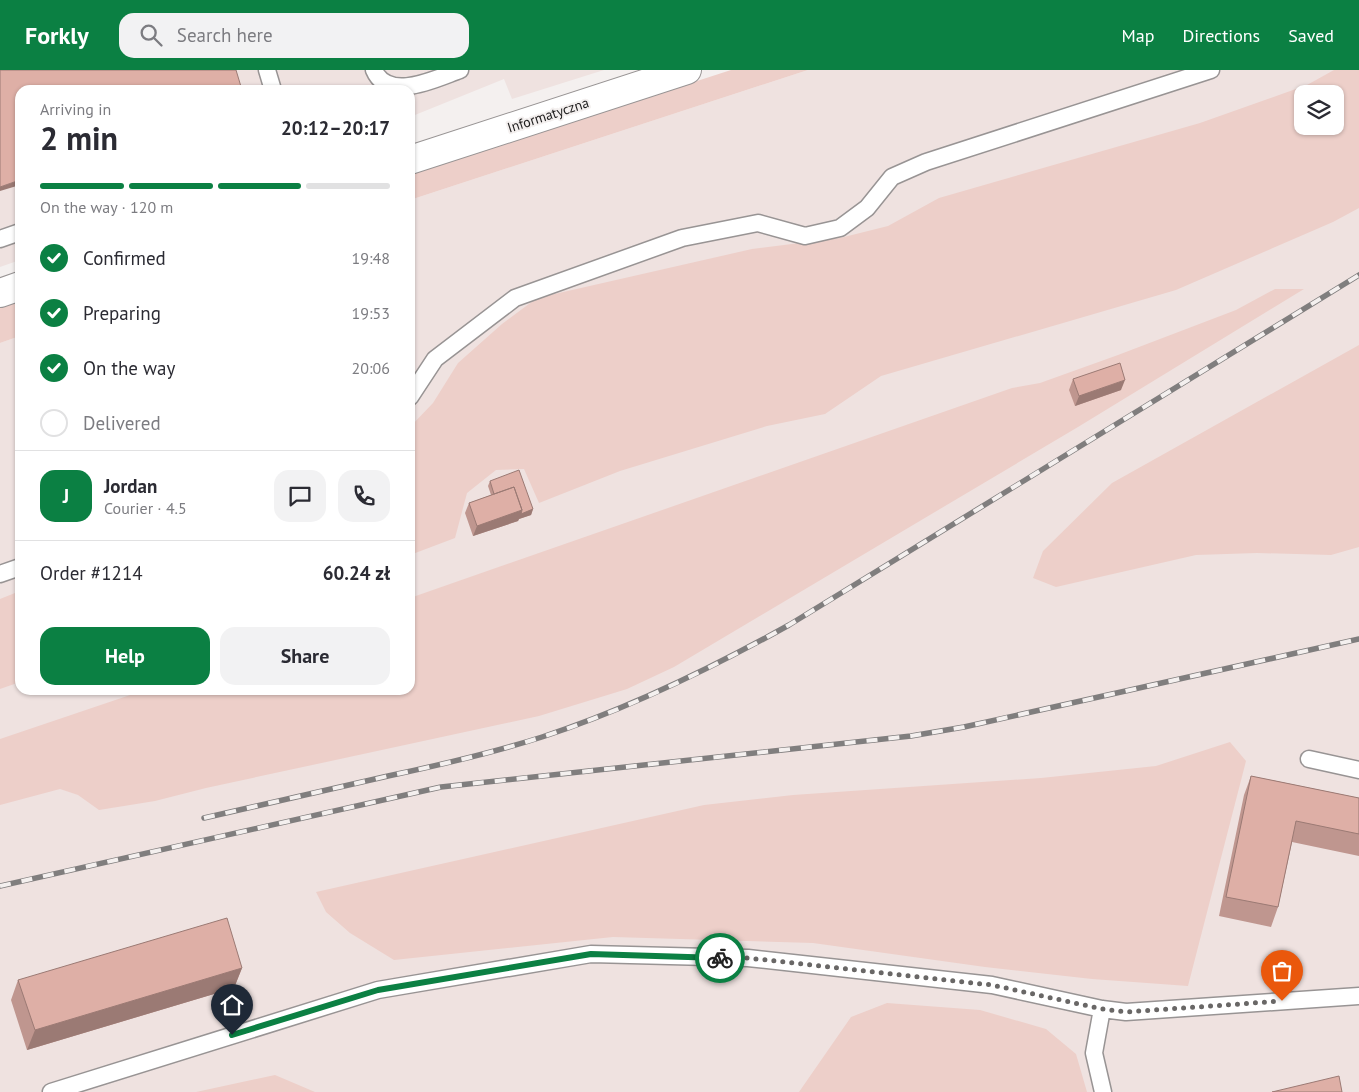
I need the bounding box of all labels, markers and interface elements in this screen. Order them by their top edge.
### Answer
search box [119,13,469,58]
text: Forkly [25,20,89,51]
icon: search [137,21,165,49]
text: Search here [177,23,273,47]
text: Map [1122,24,1154,47]
text: Directions [1182,24,1260,47]
text: Saved [1288,24,1334,47]
map controls [1294,85,1344,135]
button: layers [1294,85,1344,135]
street label: Informatyczna [505,93,591,137]
text: Arriving in [40,99,111,119]
text: 20:12–20:17 [281,116,390,140]
text: 2 min [40,117,118,159]
text: On the way · 120 m [40,197,173,217]
icon: check [40,244,68,272]
text: Confirmed [83,246,166,270]
text: 19:48 [352,248,390,268]
icon: check [40,299,68,327]
text: Preparing [83,301,161,325]
text: 19:53 [352,303,390,323]
icon: check [40,354,68,382]
text: On the way [83,356,175,380]
text: 20:06 [352,358,390,378]
text: Delivered [83,411,161,435]
button: chat [274,470,326,522]
button: phone [338,470,390,522]
text: Jordan [104,474,157,498]
text: J [63,484,69,508]
text: Courier · 4.5 [104,498,187,518]
text: Order #1214 [40,561,143,585]
text: 60.24 zł [323,561,390,585]
button: Help [40,627,210,685]
button: Share [220,627,390,685]
courier [695,933,745,983]
icon: bike [706,944,734,972]
pin [1261,950,1303,1001]
icon: bag [1268,957,1296,985]
pin [211,984,253,1035]
icon: home [218,991,246,1019]

